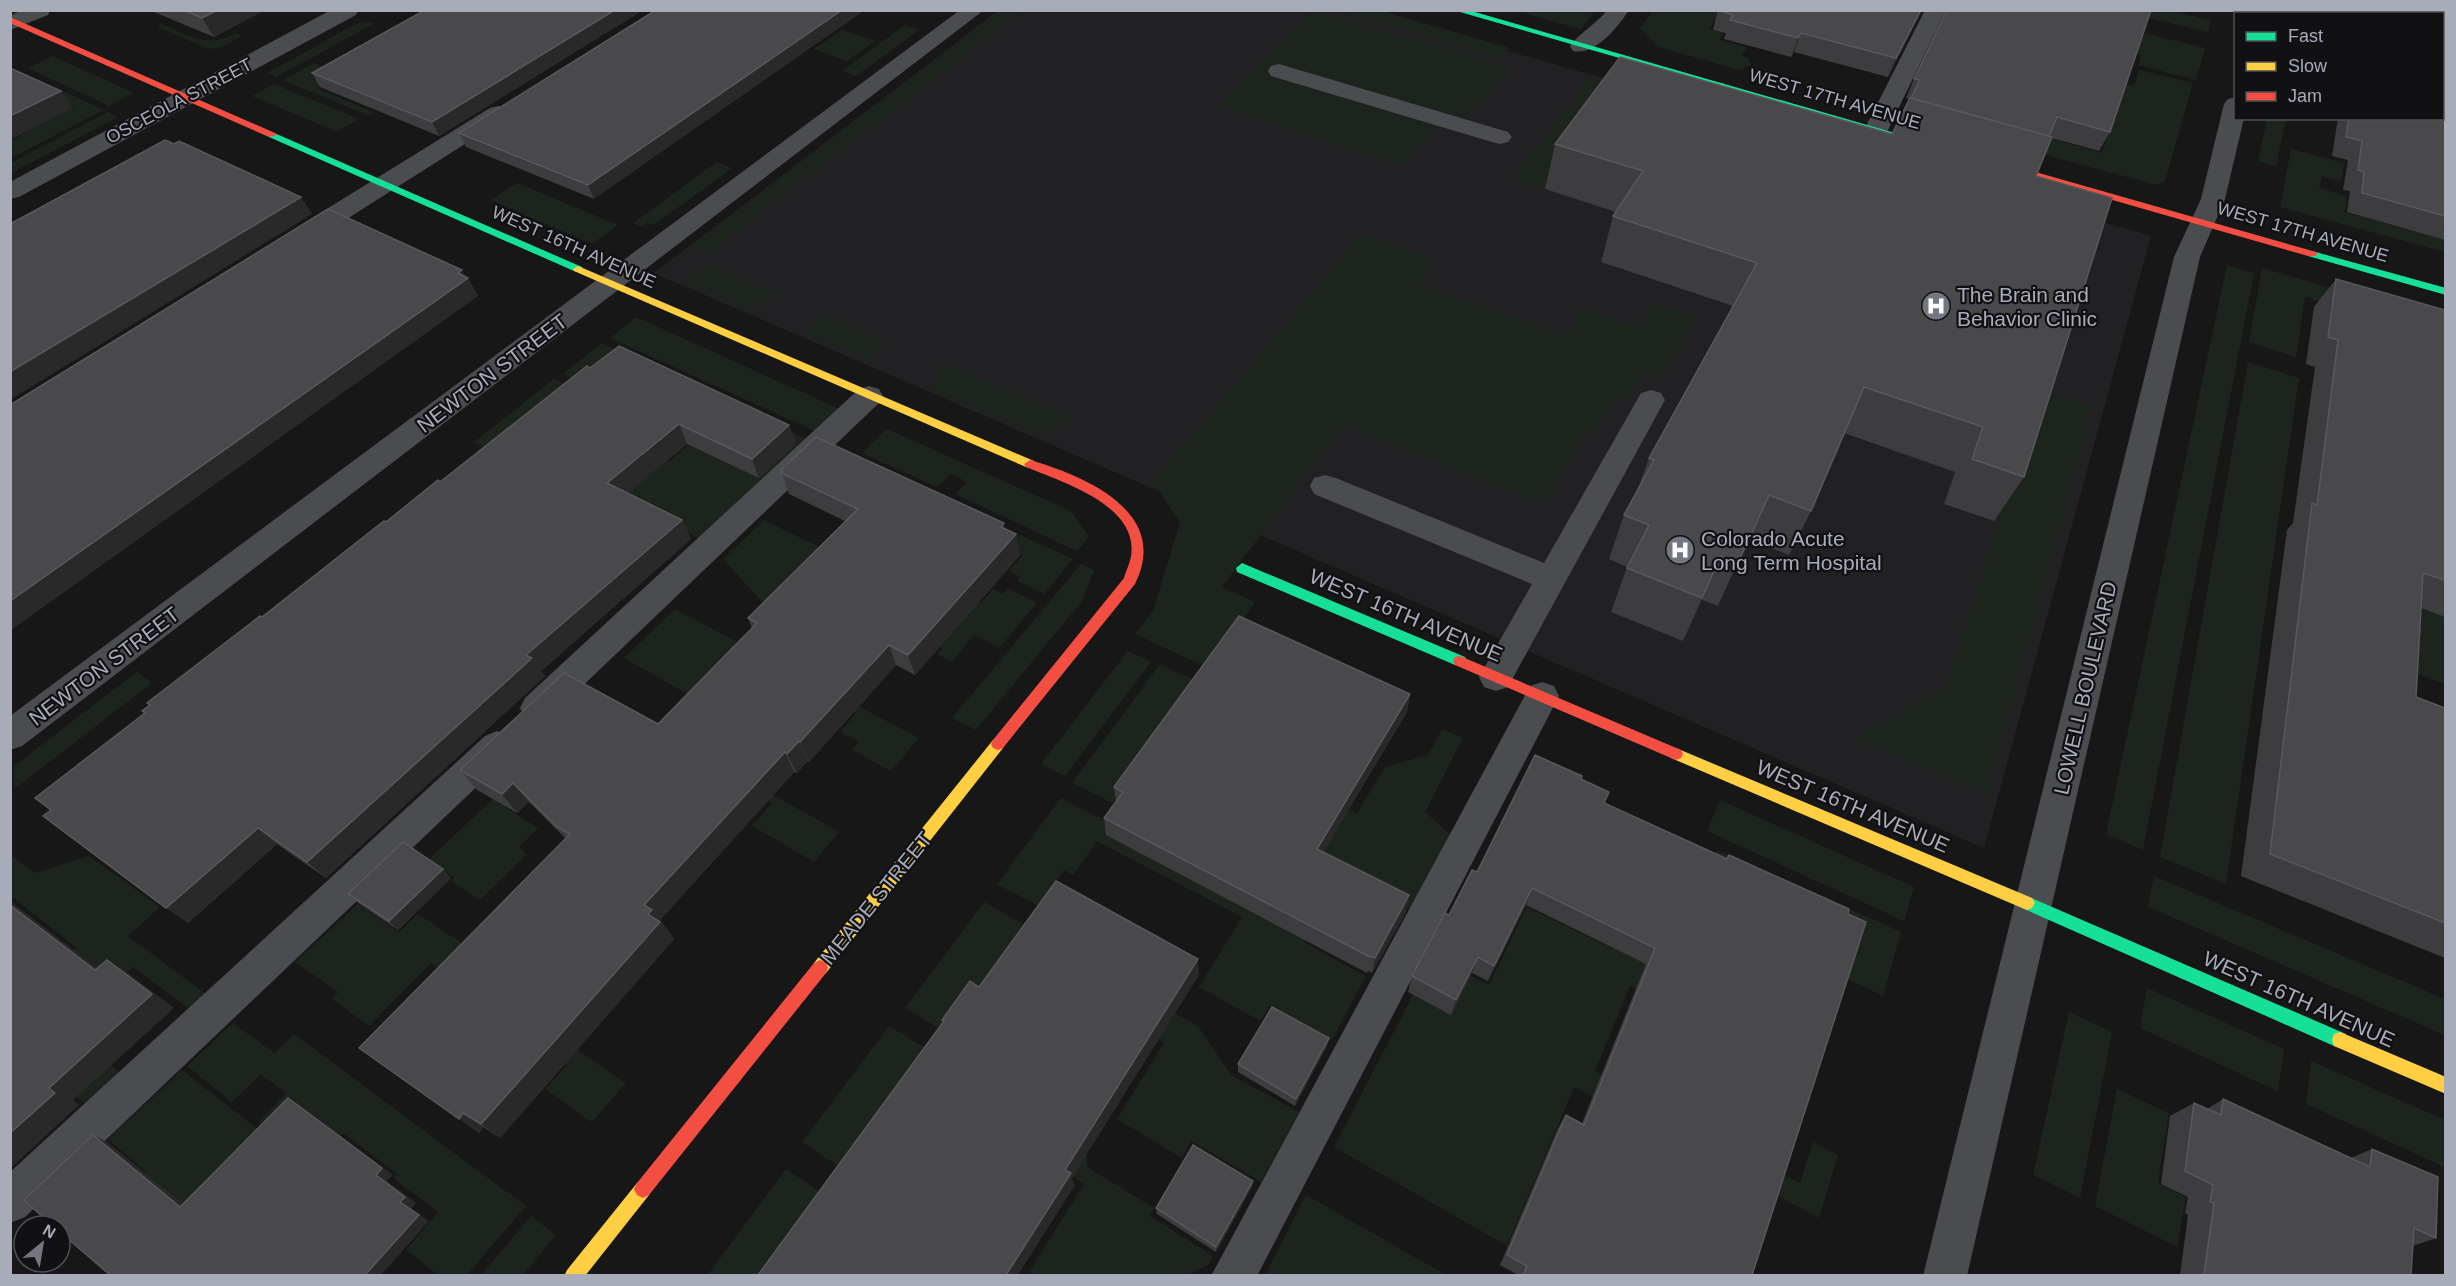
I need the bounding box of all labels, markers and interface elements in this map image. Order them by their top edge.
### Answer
legend [2234,12,2444,120]
text: Fast [2288,26,2323,46]
street label: OSCEOLA STREET [103,54,255,148]
text: Slow [2288,56,2328,76]
street label: WEST 17TH AVENUE [1747,65,1923,133]
text: Jam [2288,86,2322,106]
street label: WEST 17TH AVENUE [2215,198,2391,266]
street label: WEST 16TH AVENUE [489,202,659,292]
place label: The Brain and Behavior Clinic [1957,283,2097,330]
hospital icon: The Brain and Behavior Clinic [1920,290,1952,322]
street label: NEWTON STREET [413,309,572,437]
place label: Colorado Acute Long Term Hospital [1701,527,1882,574]
hospital icon: Colorado Acute Long Term Hospital [1664,534,1696,566]
street label: WEST 16TH AVENUE [1306,564,1506,666]
street label: LOWELL BOULEVARD [2049,579,2121,797]
street label: NEWTON STREET [25,602,184,730]
street label: WEST 16TH AVENUE [1753,755,1953,857]
street label: MEADE STREET [816,827,936,969]
street label: WEST 16TH AVENUE [2200,946,2398,1052]
north arrow [12,1214,72,1274]
text: N [40,1221,59,1242]

